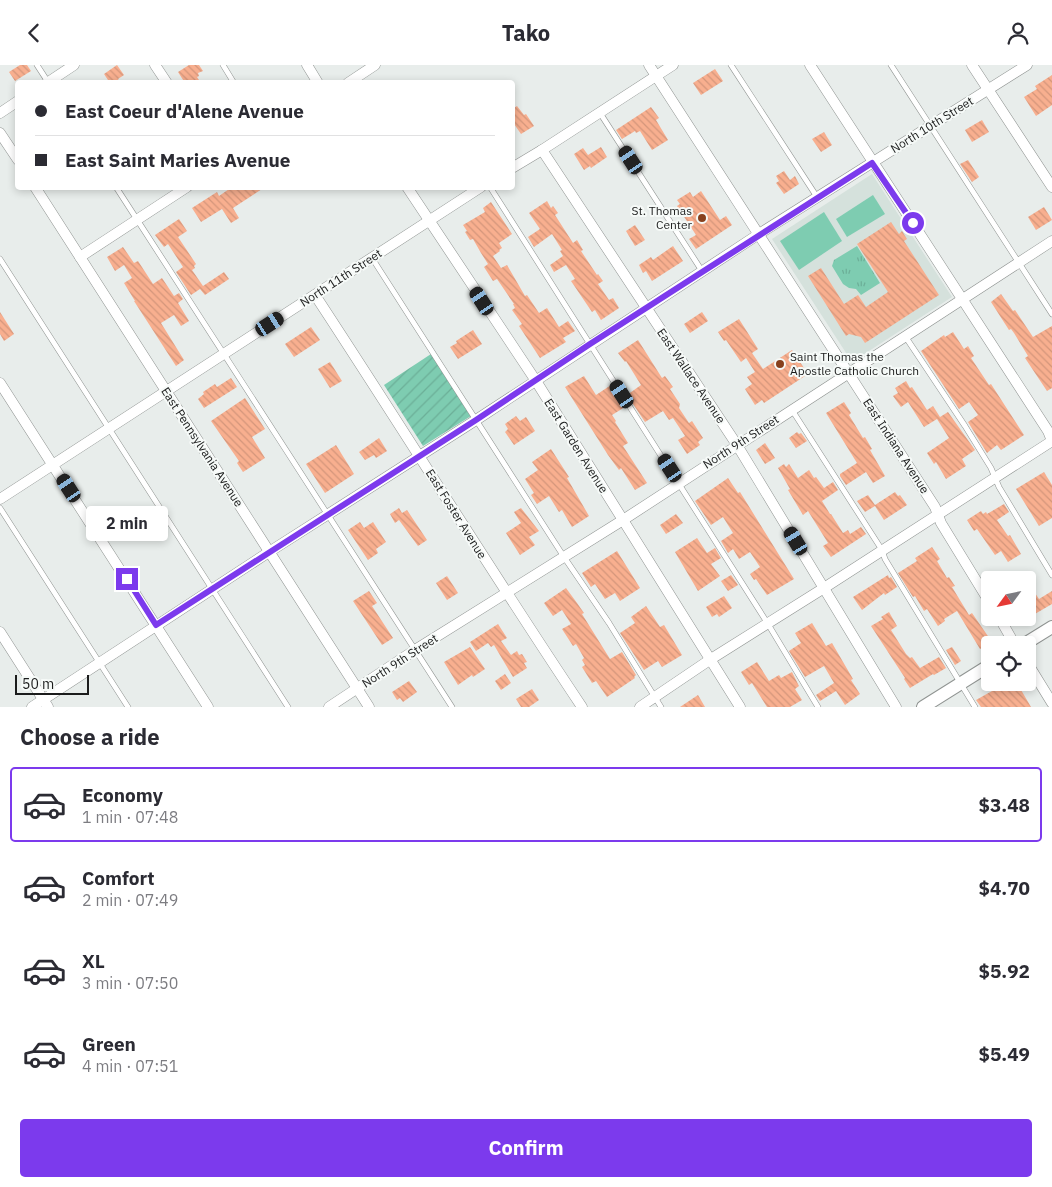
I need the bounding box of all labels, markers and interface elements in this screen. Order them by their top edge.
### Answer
text: Tako [502,18,550,47]
icon: back [20,19,48,47]
icon: person [1004,19,1032,47]
street label: North 10th Street [888,93,976,156]
text: East Coeur d'Alene Avenue [65,99,304,123]
car [616,143,645,177]
text: East Saint Maries Avenue [65,148,290,172]
place label: St. Thomas Center [632,203,693,232]
marker: St. Thomas Center [696,212,708,224]
route start [902,212,924,234]
street label: North 11th Street [297,246,385,310]
car [467,284,496,318]
car [253,310,286,338]
street label: East Wallace Avenue [654,325,729,426]
place label: Saint Thomas the Apostle Catholic Church [790,349,919,378]
marker: Saint Thomas the Apostle Catholic Church [774,358,786,370]
car [607,377,636,411]
street label: East Pennsylvania Avenue [158,384,247,510]
street label: East Indiana Avenue [860,395,933,496]
street label: East Garden Avenue [541,396,612,496]
street label: North 9th Street [700,411,782,472]
car [655,451,684,485]
street label: East Foster Avenue [423,466,490,562]
car [54,471,83,505]
callout: 2 min [86,507,168,541]
text: 2 min [106,513,148,533]
car [781,524,810,558]
route end [116,568,138,590]
north arrow [981,571,1036,626]
map controls [981,571,1036,691]
street label: North 9th Street [359,630,441,691]
button: locate [981,636,1036,691]
scale bar [15,672,89,695]
text: 50 m [22,675,54,693]
text: Choose a ride [20,722,160,751]
icon: car [22,782,67,827]
text: Economy [82,783,163,807]
text: $3.48 [978,793,1030,817]
text: 1 min · 07:48 [82,807,178,827]
icon: car [22,865,67,910]
text: Comfort [82,866,155,890]
text: $4.70 [978,876,1030,900]
text: 2 min · 07:49 [82,890,178,910]
icon: car [22,948,67,993]
text: XL [82,949,105,973]
text: $5.92 [978,959,1030,983]
text: 3 min · 07:50 [82,973,178,993]
icon: car [22,1031,67,1076]
text: Green [82,1032,136,1056]
text: $5.49 [978,1042,1030,1066]
text: 4 min · 07:51 [82,1056,178,1076]
button: Confirm [20,1119,1032,1177]

